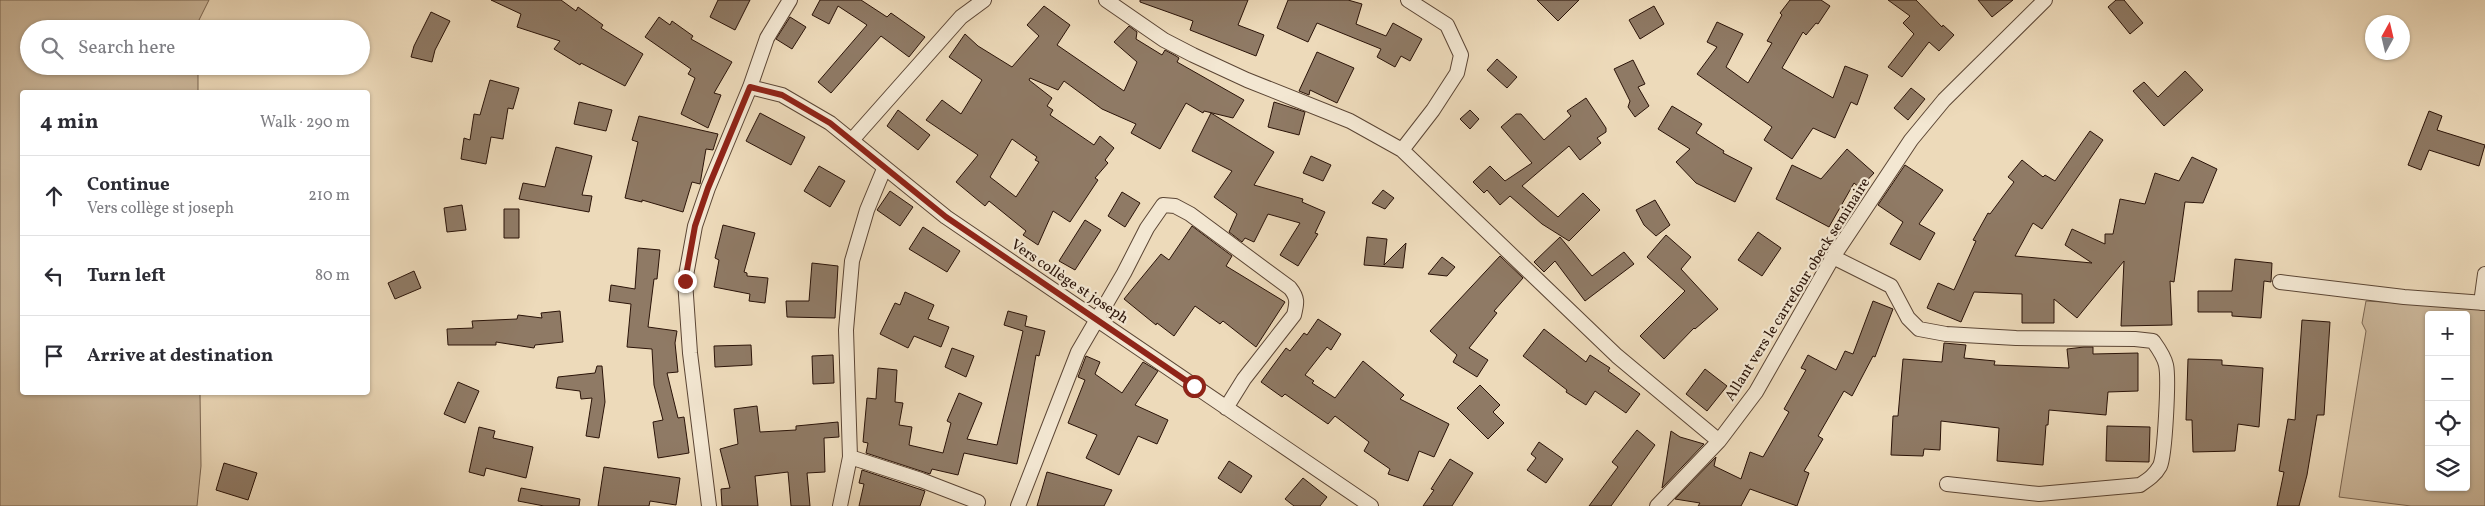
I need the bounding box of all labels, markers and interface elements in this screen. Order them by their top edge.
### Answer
north arrow [2365,15,2410,60]
search box [20,20,370,75]
icon: search [38,34,66,62]
text: Search here [78,35,175,61]
text: 4 min [40,108,99,137]
text: Walk · 290 m [260,112,350,134]
text: Continue [87,172,170,198]
street label: Allant vers le carrefour obeck seminaire [1720,174,1876,406]
icon: ahead [40,182,68,210]
text: 210 m [308,185,350,207]
text: Vers collège st joseph [87,198,234,220]
street label: Vers collège st joseph [1006,235,1132,330]
icon: left [40,262,68,290]
text: Turn left [87,263,166,289]
text: 80 m [315,265,350,287]
route end [674,270,697,293]
map controls [2425,311,2470,491]
button: + [2425,311,2470,356]
icon: arrive [40,342,68,370]
text: Arrive at destination [87,343,273,369]
button: − [2425,356,2470,401]
route start [1183,375,1206,398]
button: locate [2425,401,2470,446]
button: layers [2425,446,2470,491]

